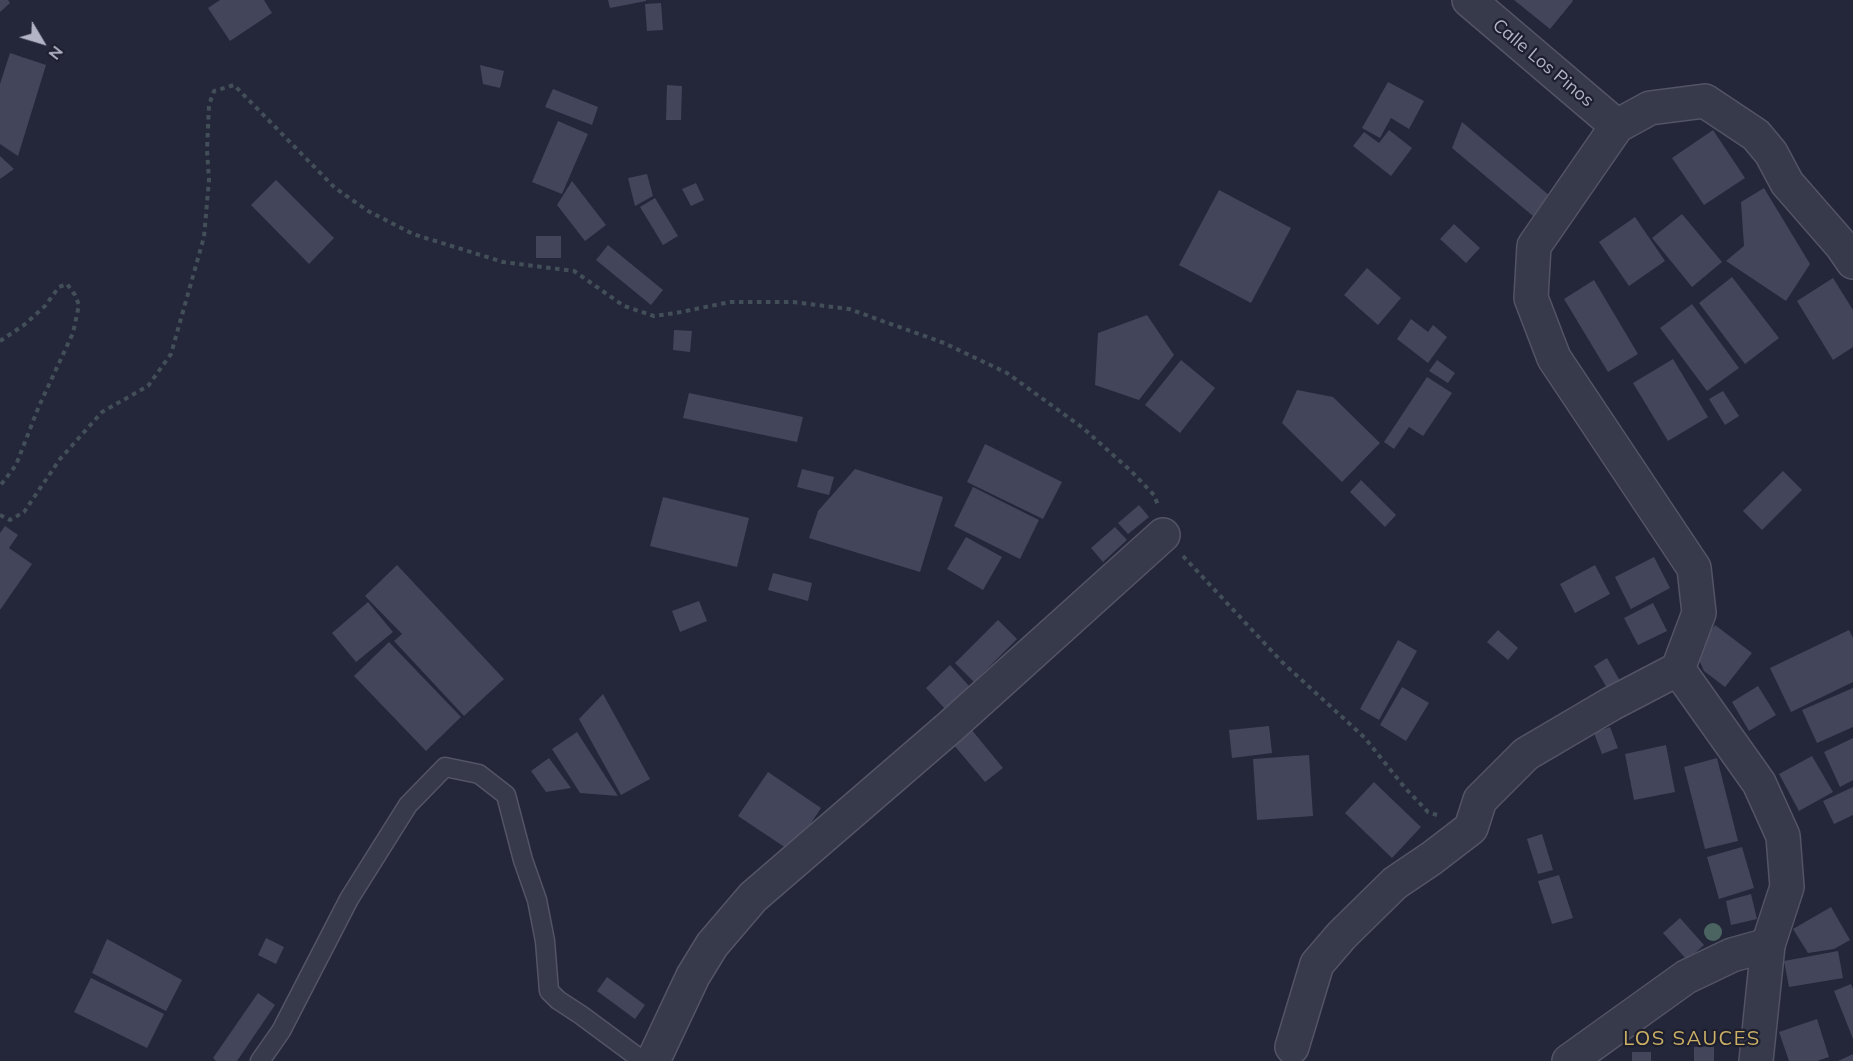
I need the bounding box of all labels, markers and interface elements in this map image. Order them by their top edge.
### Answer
north arrow [12,12,72,72]
street label: Calle Los Pinos [1488,14,1598,112]
text: N [45,42,68,64]
district label: LOS SAUCES [1623,1027,1761,1051]

